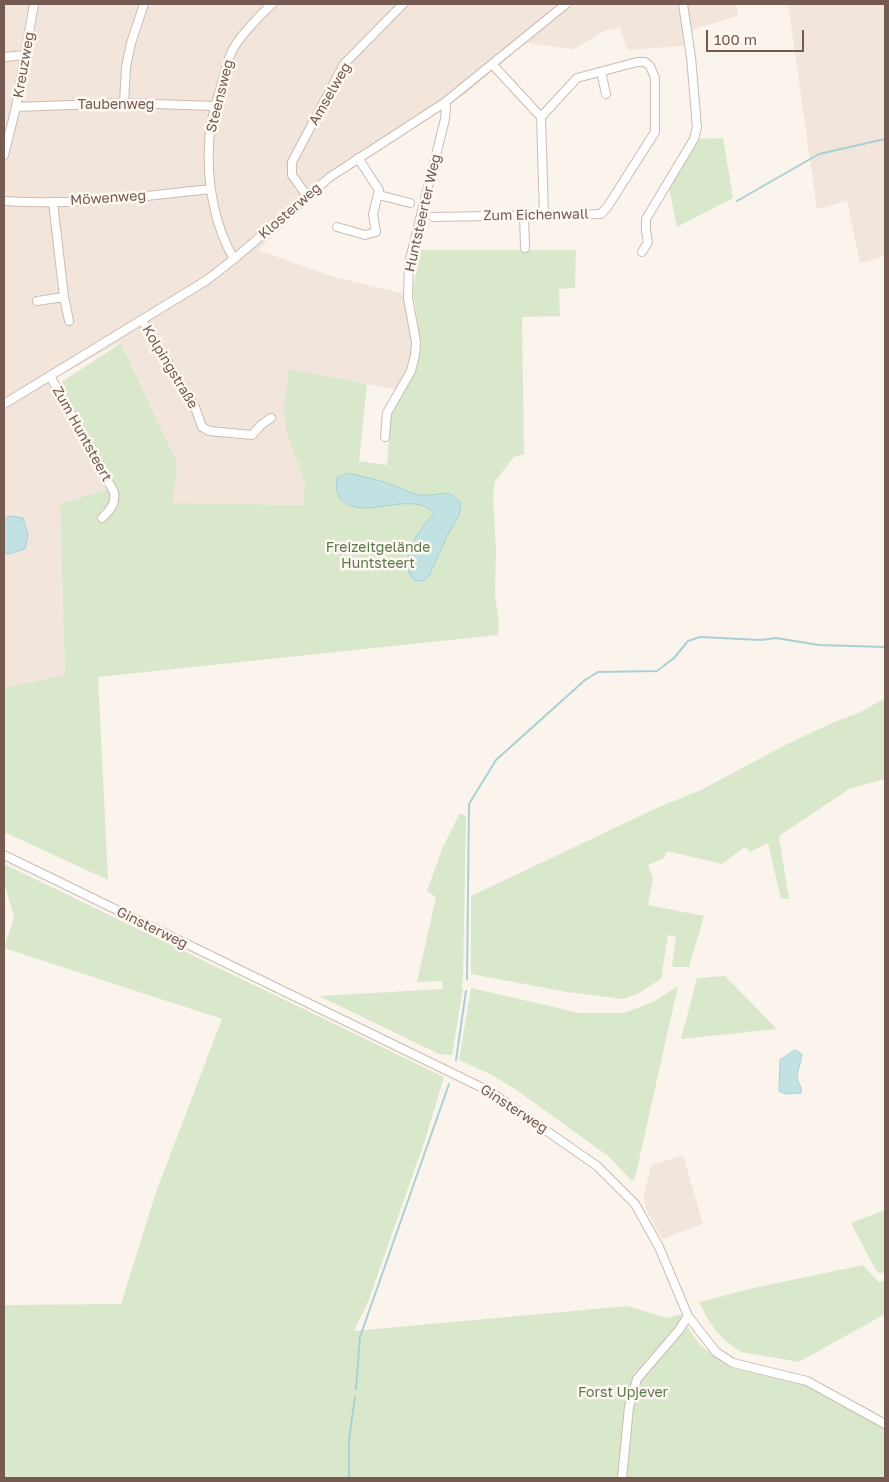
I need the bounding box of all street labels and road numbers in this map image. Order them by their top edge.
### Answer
street label: Kreuzweg [10,31,38,99]
street label: Steensweg [203,58,237,134]
street label: Amselweg [305,60,355,128]
street label: Taubenweg [78,97,154,113]
street label: Huntsteerter Weg [401,152,445,274]
street label: Klosterweg [255,179,325,243]
street label: Möwenweg [69,187,147,209]
street label: Zum Eichenwall [483,206,589,224]
street label: Kolpingstraße [139,322,201,412]
street label: Zum Huntsteert [49,383,115,485]
street label: Ginsterweg [114,904,190,952]
street label: Ginsterweg [477,1081,551,1137]

